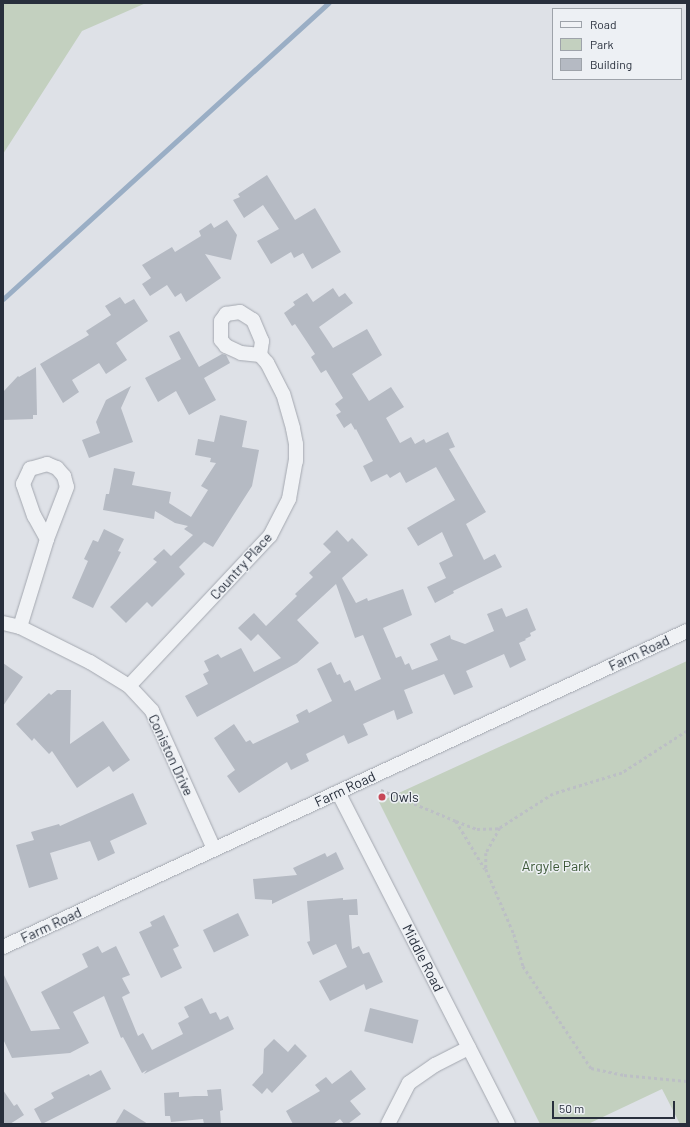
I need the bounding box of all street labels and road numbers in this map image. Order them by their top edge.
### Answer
street label: Country Place [207,529,275,603]
street label: Farm Road [606,632,672,674]
street label: Coniston Drive [145,712,197,798]
street label: Farm Road [312,768,378,810]
street label: Farm Road [18,904,84,946]
street label: Middle Road [399,922,447,994]

